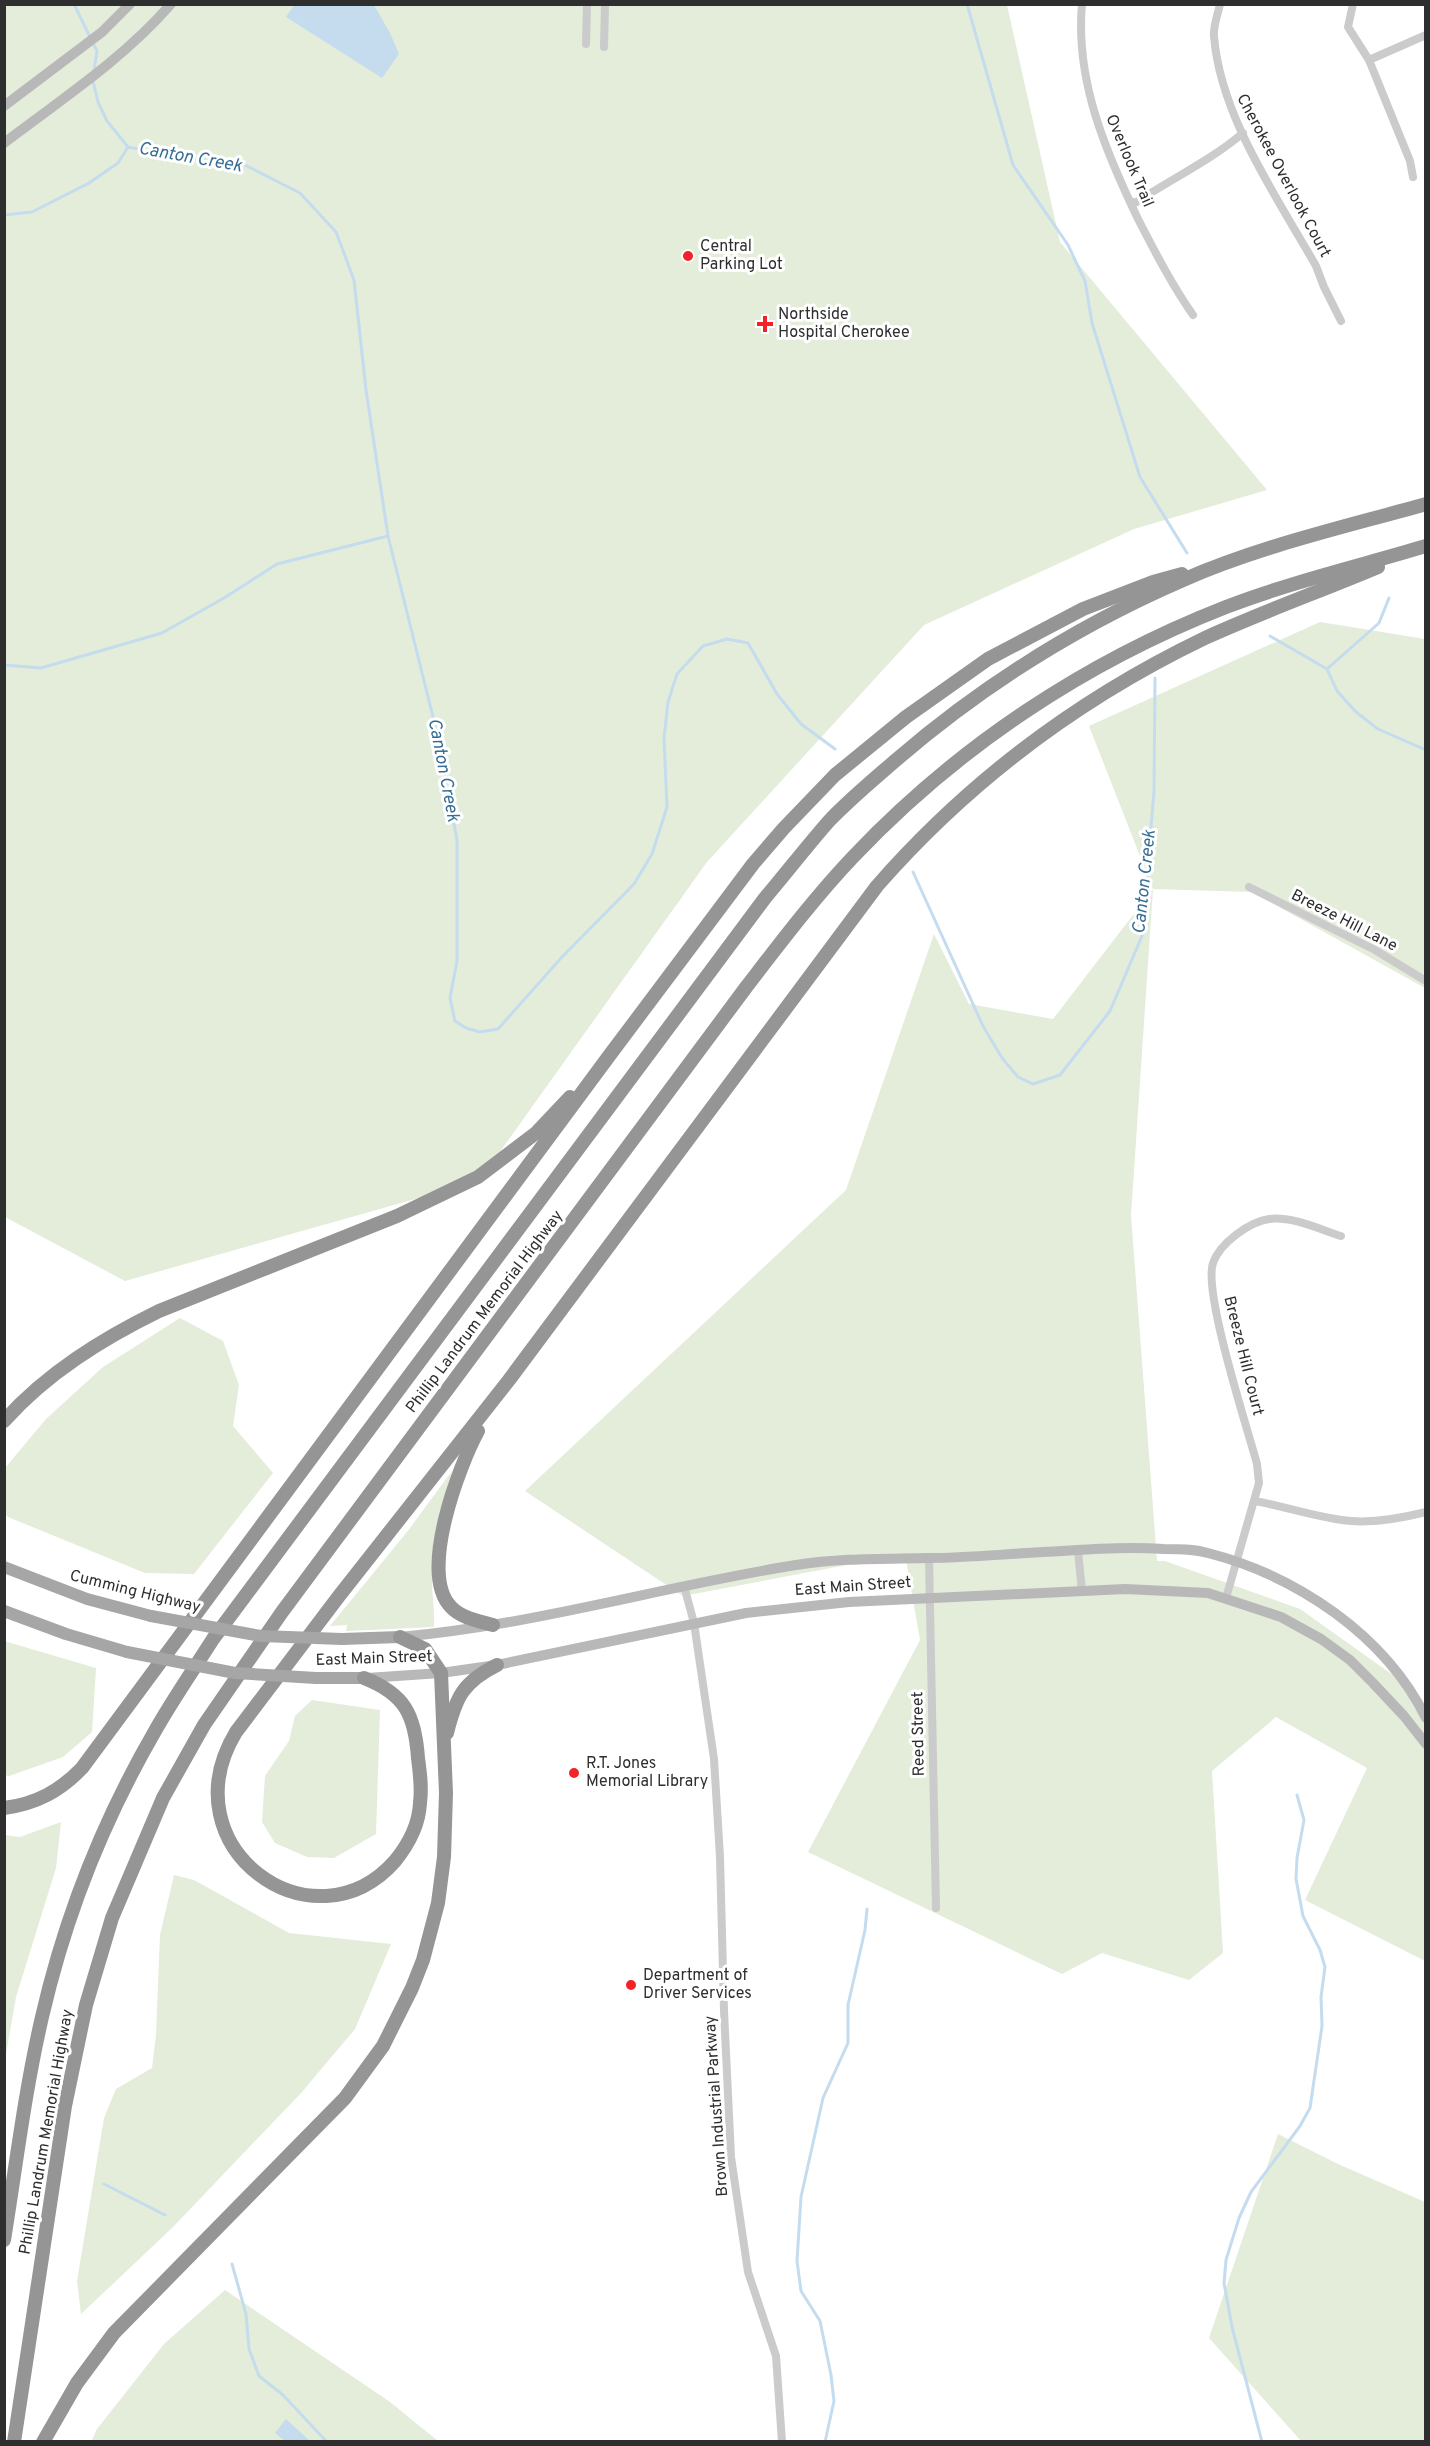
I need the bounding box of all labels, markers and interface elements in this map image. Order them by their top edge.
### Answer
street label: Cherokee Overlook Court [1231,91,1335,261]
street label: Overlook Trail [1100,112,1158,210]
water label: Canton Creek [136,138,244,179]
place label: Central Parking Lot [700,237,783,275]
marker: Central Parking Lot [681,249,695,263]
place label: Northside Hospital Cherokee [778,305,910,343]
marker: Northside Hospital Cherokee [756,315,774,333]
water label: Canton Creek [422,716,464,825]
water label: Canton Creek [1128,828,1162,935]
street label: Breeze Hill Lane [1287,886,1401,956]
street label: Phillip Landrum Memorial Highway [402,1207,568,1417]
street label: Breeze Hill Court [1218,1294,1268,1418]
street label: Cumming Highway [68,1566,202,1618]
street label: East Main Street [794,1573,912,1601]
street label: East Main Street [315,1647,433,1671]
street label: Reed Street [908,1691,930,1777]
place label: R.T. Jones Memorial Library [586,1754,708,1792]
marker: R.T. Jones Memorial Library [567,1766,581,1780]
place label: Department of Driver Services [643,1966,752,2004]
marker: Department of Driver Services [624,1978,638,1992]
street label: Phillip Landrum Memorial Highway [16,2008,78,2256]
street label: Brown Industrial Parkway [701,2015,733,2197]

